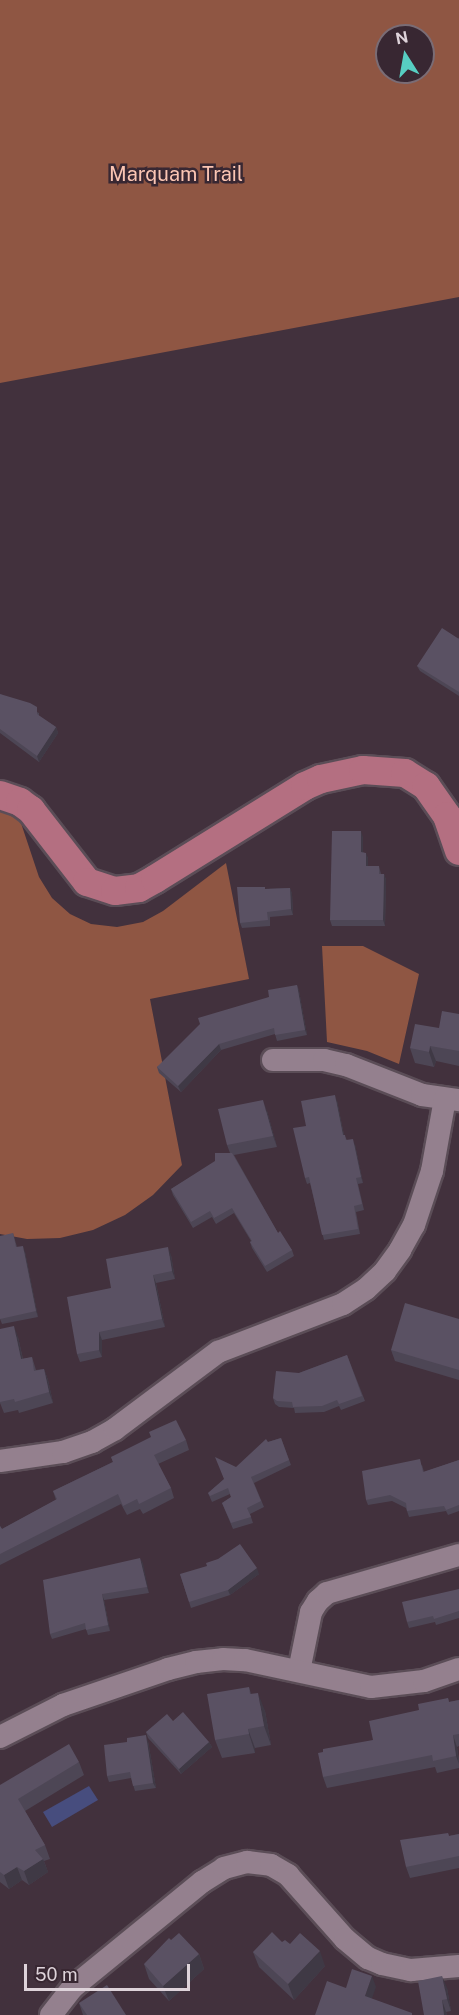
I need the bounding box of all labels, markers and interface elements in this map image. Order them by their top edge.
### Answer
north arrow [375,24,435,84]
text: N [394,27,410,48]
park label: Marquam Trail [109,162,243,186]
scale bar [27,1952,194,1990]
text: 50 m [35,1964,78,1985]

